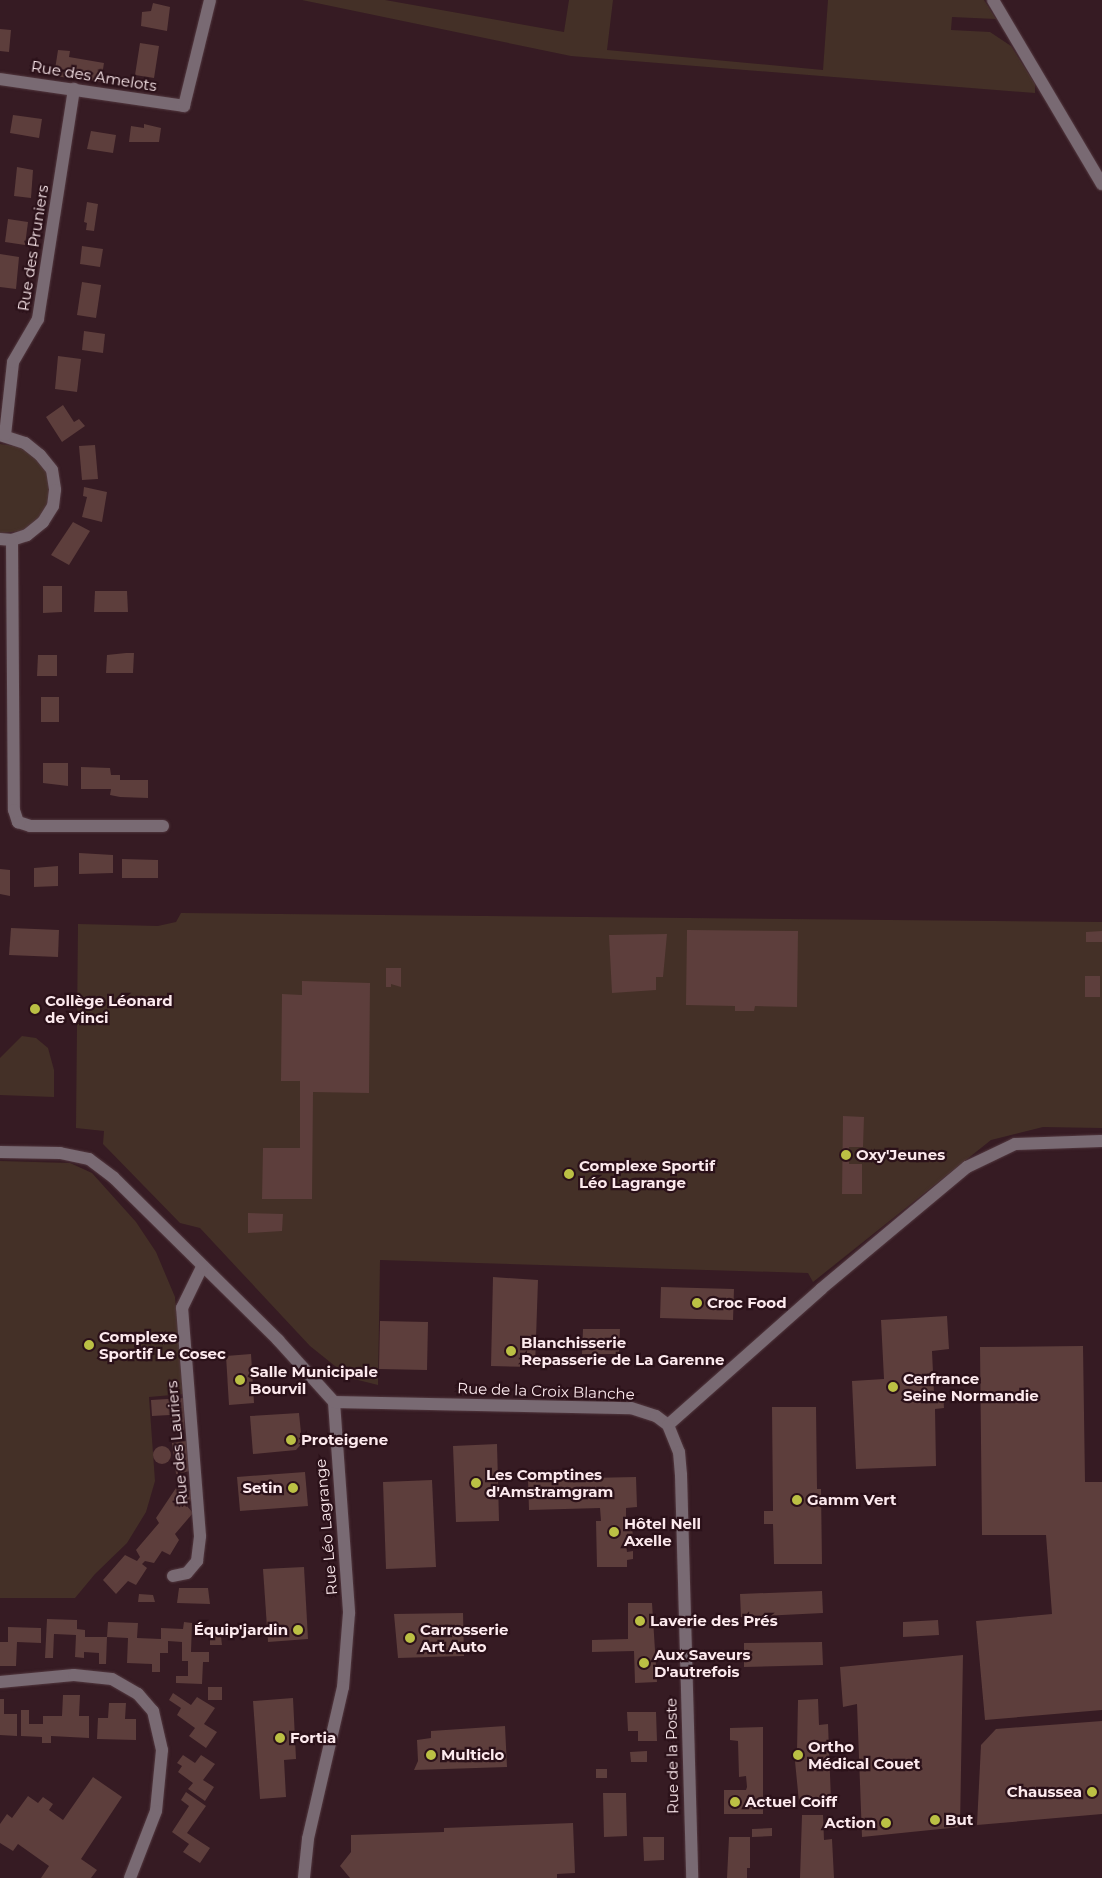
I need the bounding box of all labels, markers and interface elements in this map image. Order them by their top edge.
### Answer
street label: Rue des Amelots [30,57,158,95]
street label: Rue des Pruniers [14,184,52,312]
place label: Collège Léonard de Vinci [45,991,173,1026]
marker: Collège Léonard de Vinci [29,1003,41,1015]
place label: Oxy'Jeunes [856,1146,945,1164]
marker: Oxy'Jeunes [840,1149,852,1161]
place label: Complexe Sportif Léo Lagrange [579,1156,715,1191]
marker: Complexe Sportif Léo Lagrange [563,1168,575,1180]
place label: Croc Food [707,1294,787,1312]
marker: Croc Food [691,1297,703,1309]
place label: Complexe Sportif Le Cosec [99,1327,226,1362]
place label: Blanchisserie Repasserie de La Garenne [521,1333,725,1368]
marker: Complexe Sportif Le Cosec [83,1339,95,1351]
marker: Blanchisserie Repasserie de La Garenne [505,1345,517,1357]
place label: Salle Municipale Bourvil [250,1362,378,1397]
place label: Cerfrance Seine Normandie [903,1369,1039,1404]
marker: Salle Municipale Bourvil [234,1374,246,1386]
street label: Rue de la Croix Blanche [457,1379,635,1403]
street label: Rue des Lauriers [163,1380,191,1506]
marker: Cerfrance Seine Normandie [887,1381,899,1393]
place label: Proteigene [301,1431,388,1449]
marker: Proteigene [285,1434,297,1446]
street label: Rue Léo Lagrange [311,1458,341,1596]
place label: Les Comptines d'Amstramgram [486,1465,613,1500]
marker: Les Comptines d'Amstramgram [470,1477,482,1489]
place label: Setin [243,1479,283,1497]
marker: Setin [287,1482,299,1494]
place label: Gamm Vert [807,1491,897,1509]
marker: Gamm Vert [791,1494,803,1506]
place label: Hôtel Nell Axelle [624,1514,701,1549]
marker: Hôtel Nell Axelle [608,1526,620,1538]
place label: Laverie des Prés [650,1612,778,1630]
marker: Laverie des Prés [634,1615,646,1627]
place label: Carrosserie Art Auto [420,1620,508,1655]
place label: Équip'jardin [194,1621,288,1639]
marker: Équip'jardin [292,1624,304,1636]
marker: Carrosserie Art Auto [404,1632,416,1644]
place label: Aux Saveurs D'autrefois [654,1645,750,1680]
marker: Aux Saveurs D'autrefois [638,1657,650,1669]
street label: Rue de la Poste [662,1698,682,1814]
place label: Fortia [290,1729,336,1747]
marker: Fortia [274,1732,286,1744]
place label: Ortho Médical Couet [808,1737,920,1772]
place label: Multiclo [441,1746,504,1764]
marker: Multiclo [425,1749,437,1761]
marker: Ortho Médical Couet [792,1749,804,1761]
place label: Chaussea [1007,1783,1082,1801]
marker: Chaussea [1086,1786,1098,1798]
place label: Actuel Coiff [745,1793,837,1811]
marker: Actuel Coiff [729,1796,741,1808]
place label: But [945,1811,973,1829]
place label: Action [824,1814,876,1832]
marker: But [929,1814,941,1826]
marker: Action [880,1817,892,1829]

